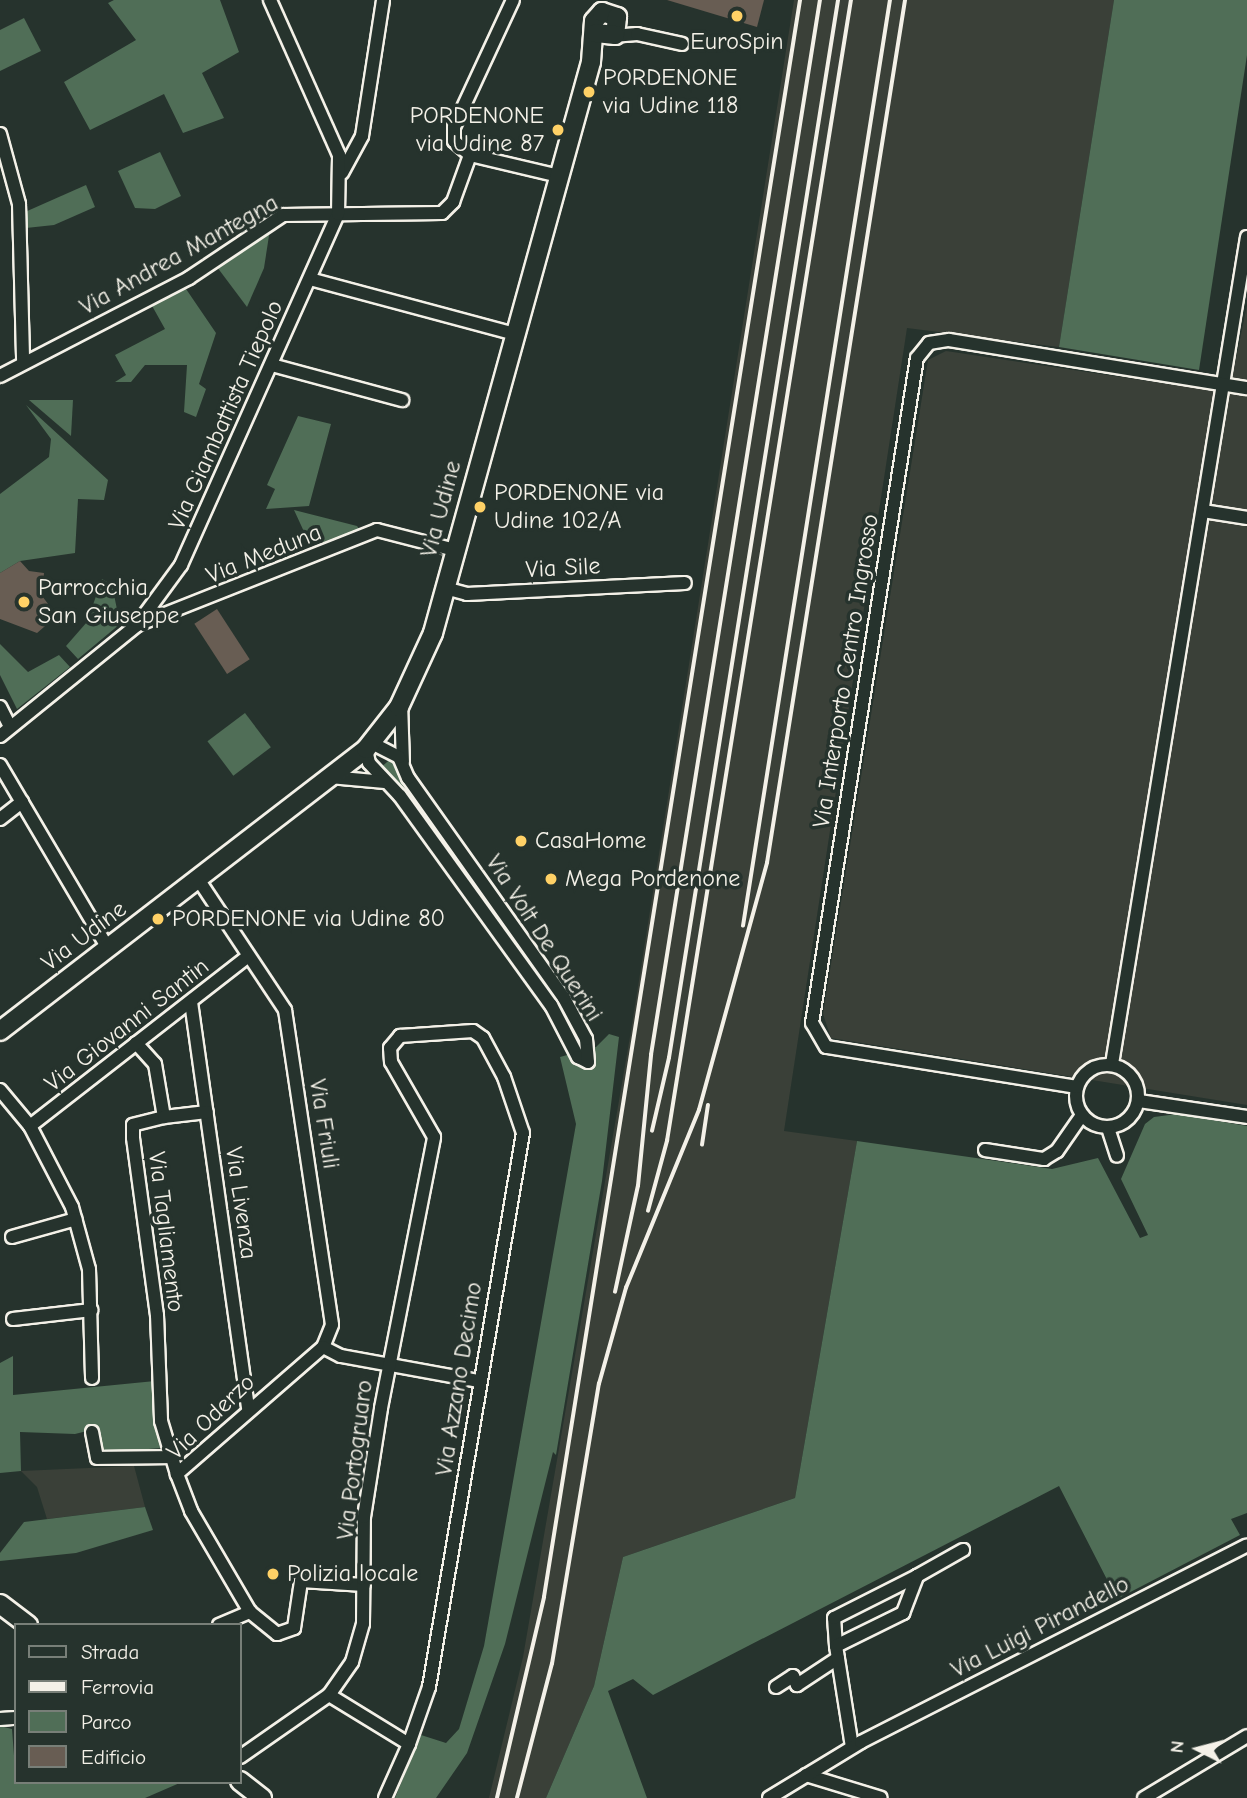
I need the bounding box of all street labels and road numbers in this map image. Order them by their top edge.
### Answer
street label: Via Andrea Mantegna [75,188,283,322]
street label: Via Giambattista Tiepolo [162,296,290,534]
street label: Via Udine [414,458,468,560]
street label: Via Interporto Centro Ingrosso [807,512,885,830]
street label: Via Meduna [202,518,326,590]
street label: Via Sile [525,552,601,584]
street label: Via Volt De Querini [479,849,609,1027]
street label: Via Udine [36,895,132,977]
street label: Via Giovanni Santin [39,952,215,1098]
street label: Via Friuli [303,1077,345,1171]
street label: Via Livenza [219,1145,263,1261]
street label: Via Tagliamento [142,1150,190,1314]
street label: Via Azzano Decimo [429,1280,489,1478]
street label: Via Oderzo [161,1368,261,1466]
street label: Via Portogruaro [331,1378,379,1542]
street label: Via Luigi Pirandello [946,1570,1134,1684]

